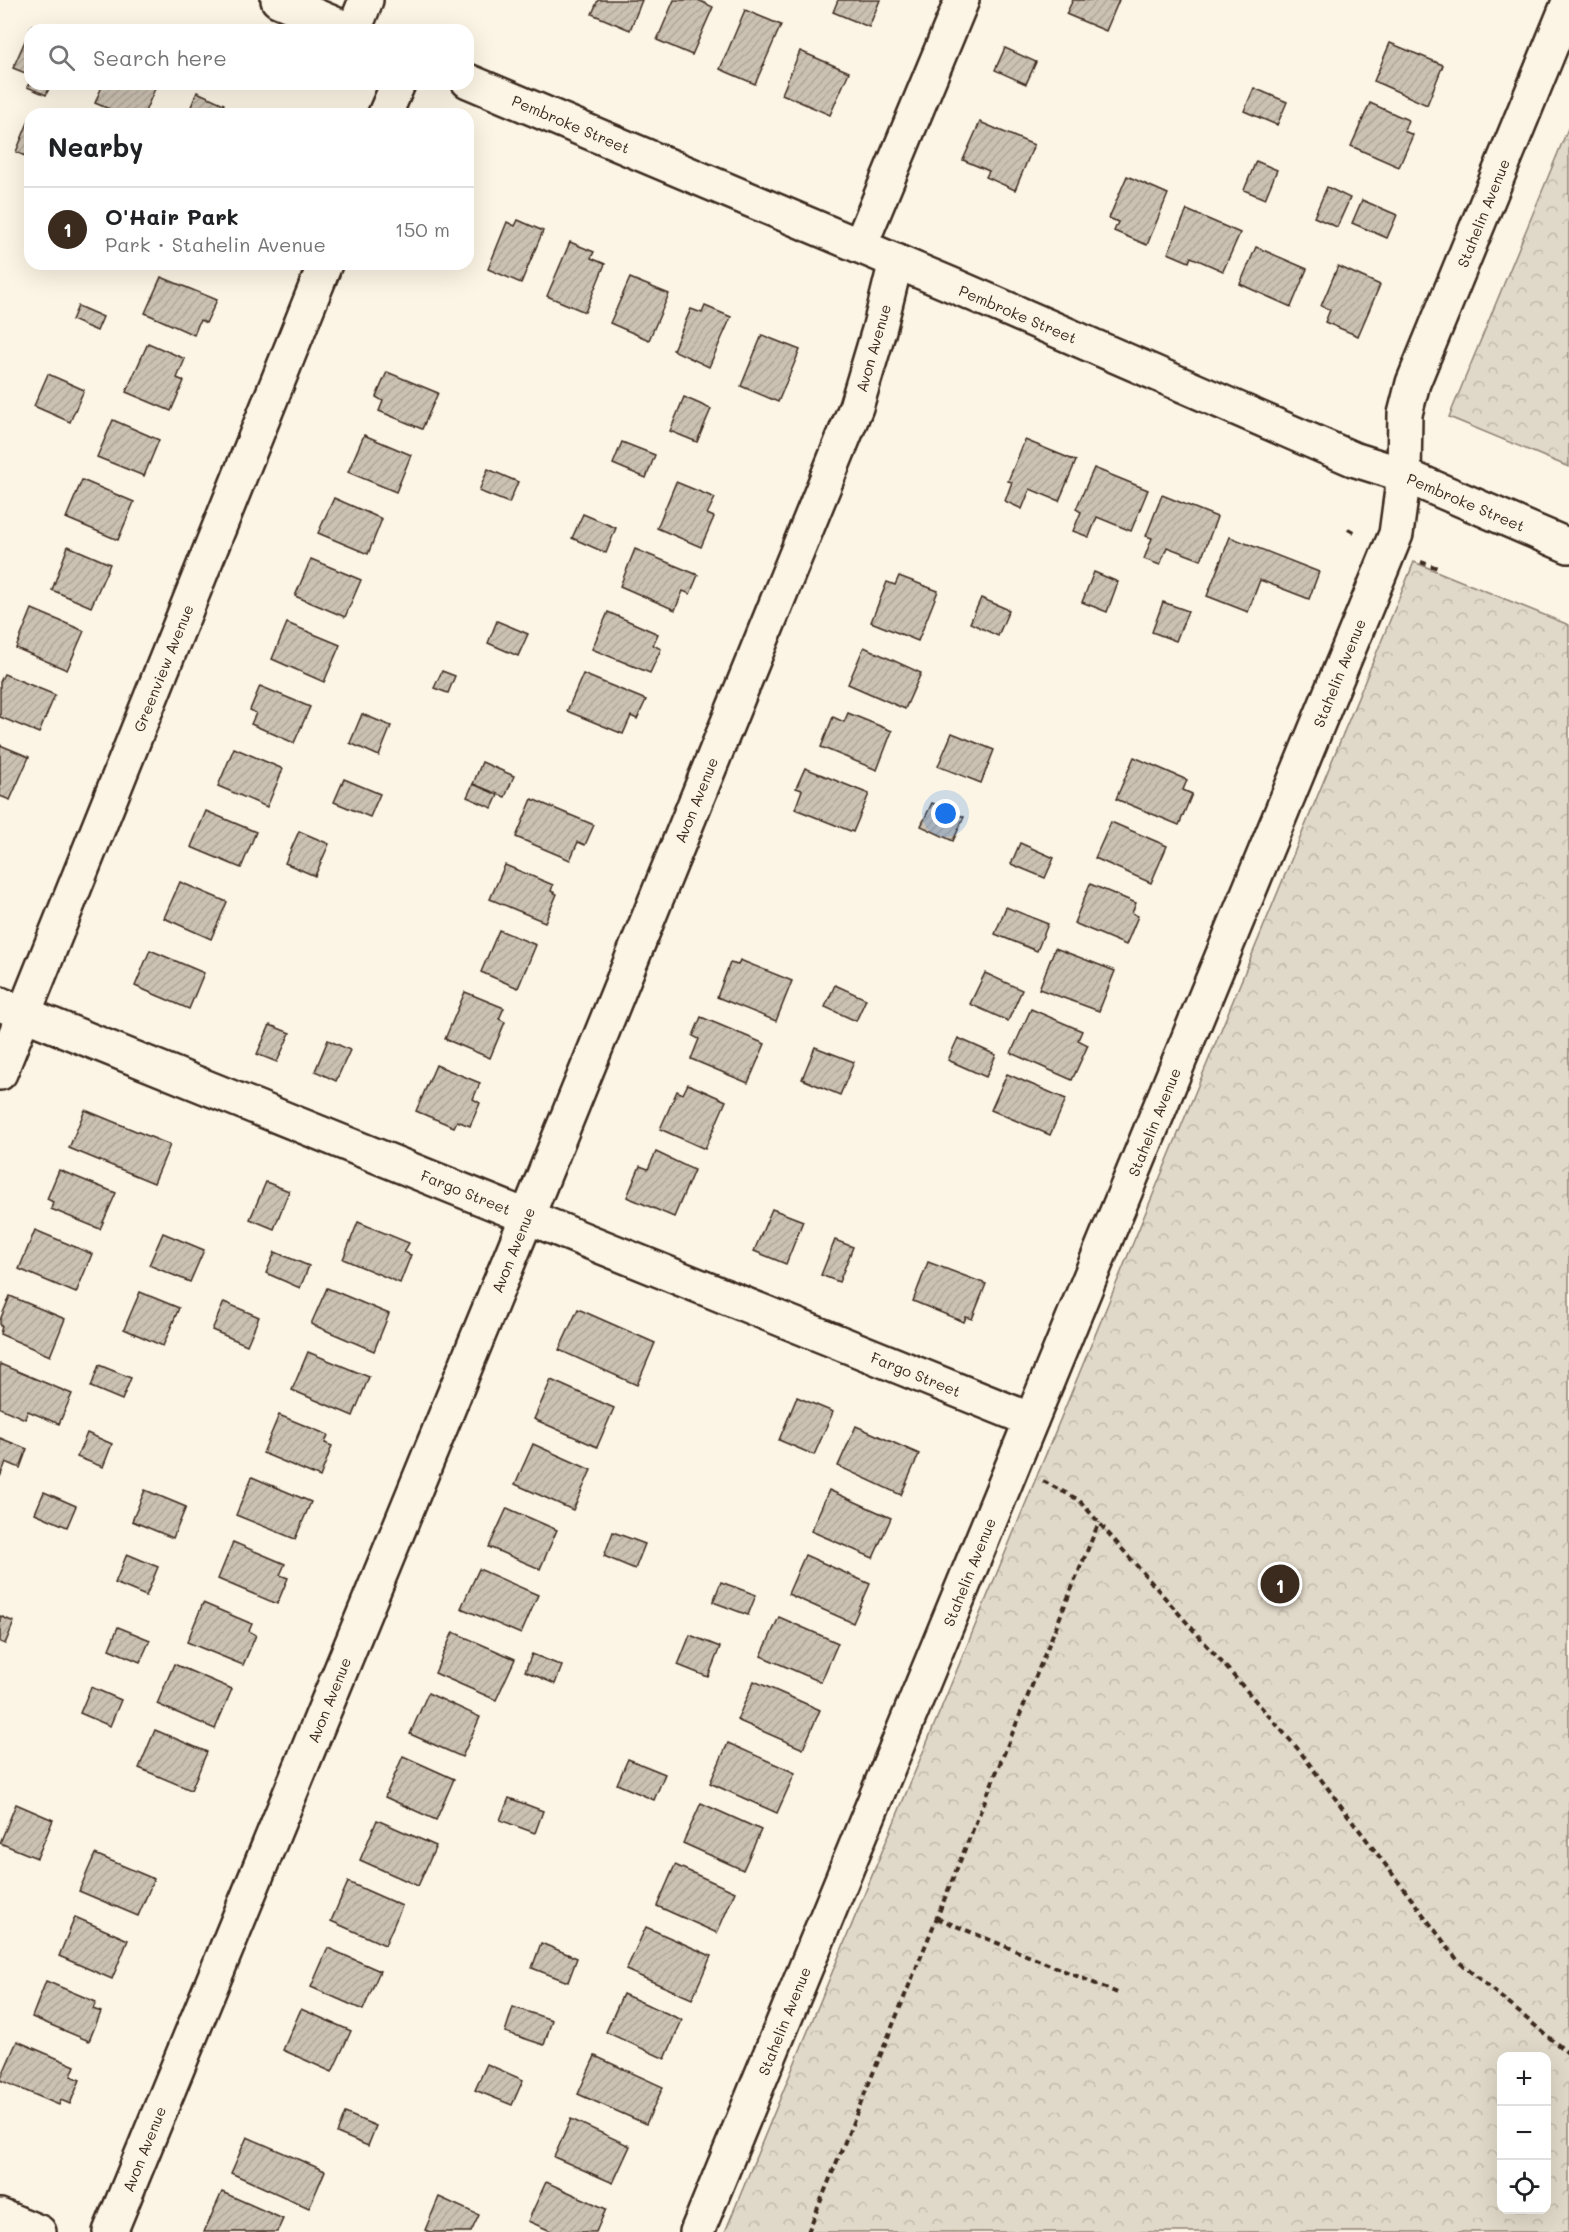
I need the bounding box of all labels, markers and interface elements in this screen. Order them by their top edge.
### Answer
search box [24,24,474,90]
icon: search [45,41,78,74]
text: Search here [93,43,227,72]
street label: Pembroke Street [509,90,633,158]
text: Nearby [48,130,143,164]
street label: Stahelin Avenue [1452,156,1514,270]
text: O'Hair Park [105,202,239,231]
text: 1 [63,216,72,242]
text: 150 m [395,216,450,242]
text: Park · Stahelin Avenue [105,231,326,257]
street label: Pembroke Street [956,280,1080,348]
street label: Avon Avenue [851,302,895,394]
street label: Pembroke Street [1404,468,1528,536]
street label: Greenview Avenue [128,601,198,735]
street label: Stahelin Avenue [1308,616,1370,730]
street label: Avon Avenue [670,754,722,846]
your location [931,799,960,828]
street label: Stahelin Avenue [1123,1065,1185,1179]
street label: Fargo Street [418,1165,514,1219]
street label: Avon Avenue [487,1204,539,1296]
street label: Fargo Street [868,1347,964,1401]
street label: Stahelin Avenue [938,1515,1000,1629]
pin: 1 [1260,1562,1300,1606]
street label: Avon Avenue [303,1654,355,1746]
street label: Stahelin Avenue [753,1964,815,2078]
map controls [1497,2052,1551,2214]
button: + [1497,2052,1551,2106]
street label: Avon Avenue [118,2103,170,2195]
button: − [1497,2106,1551,2160]
button: locate [1497,2160,1551,2214]

